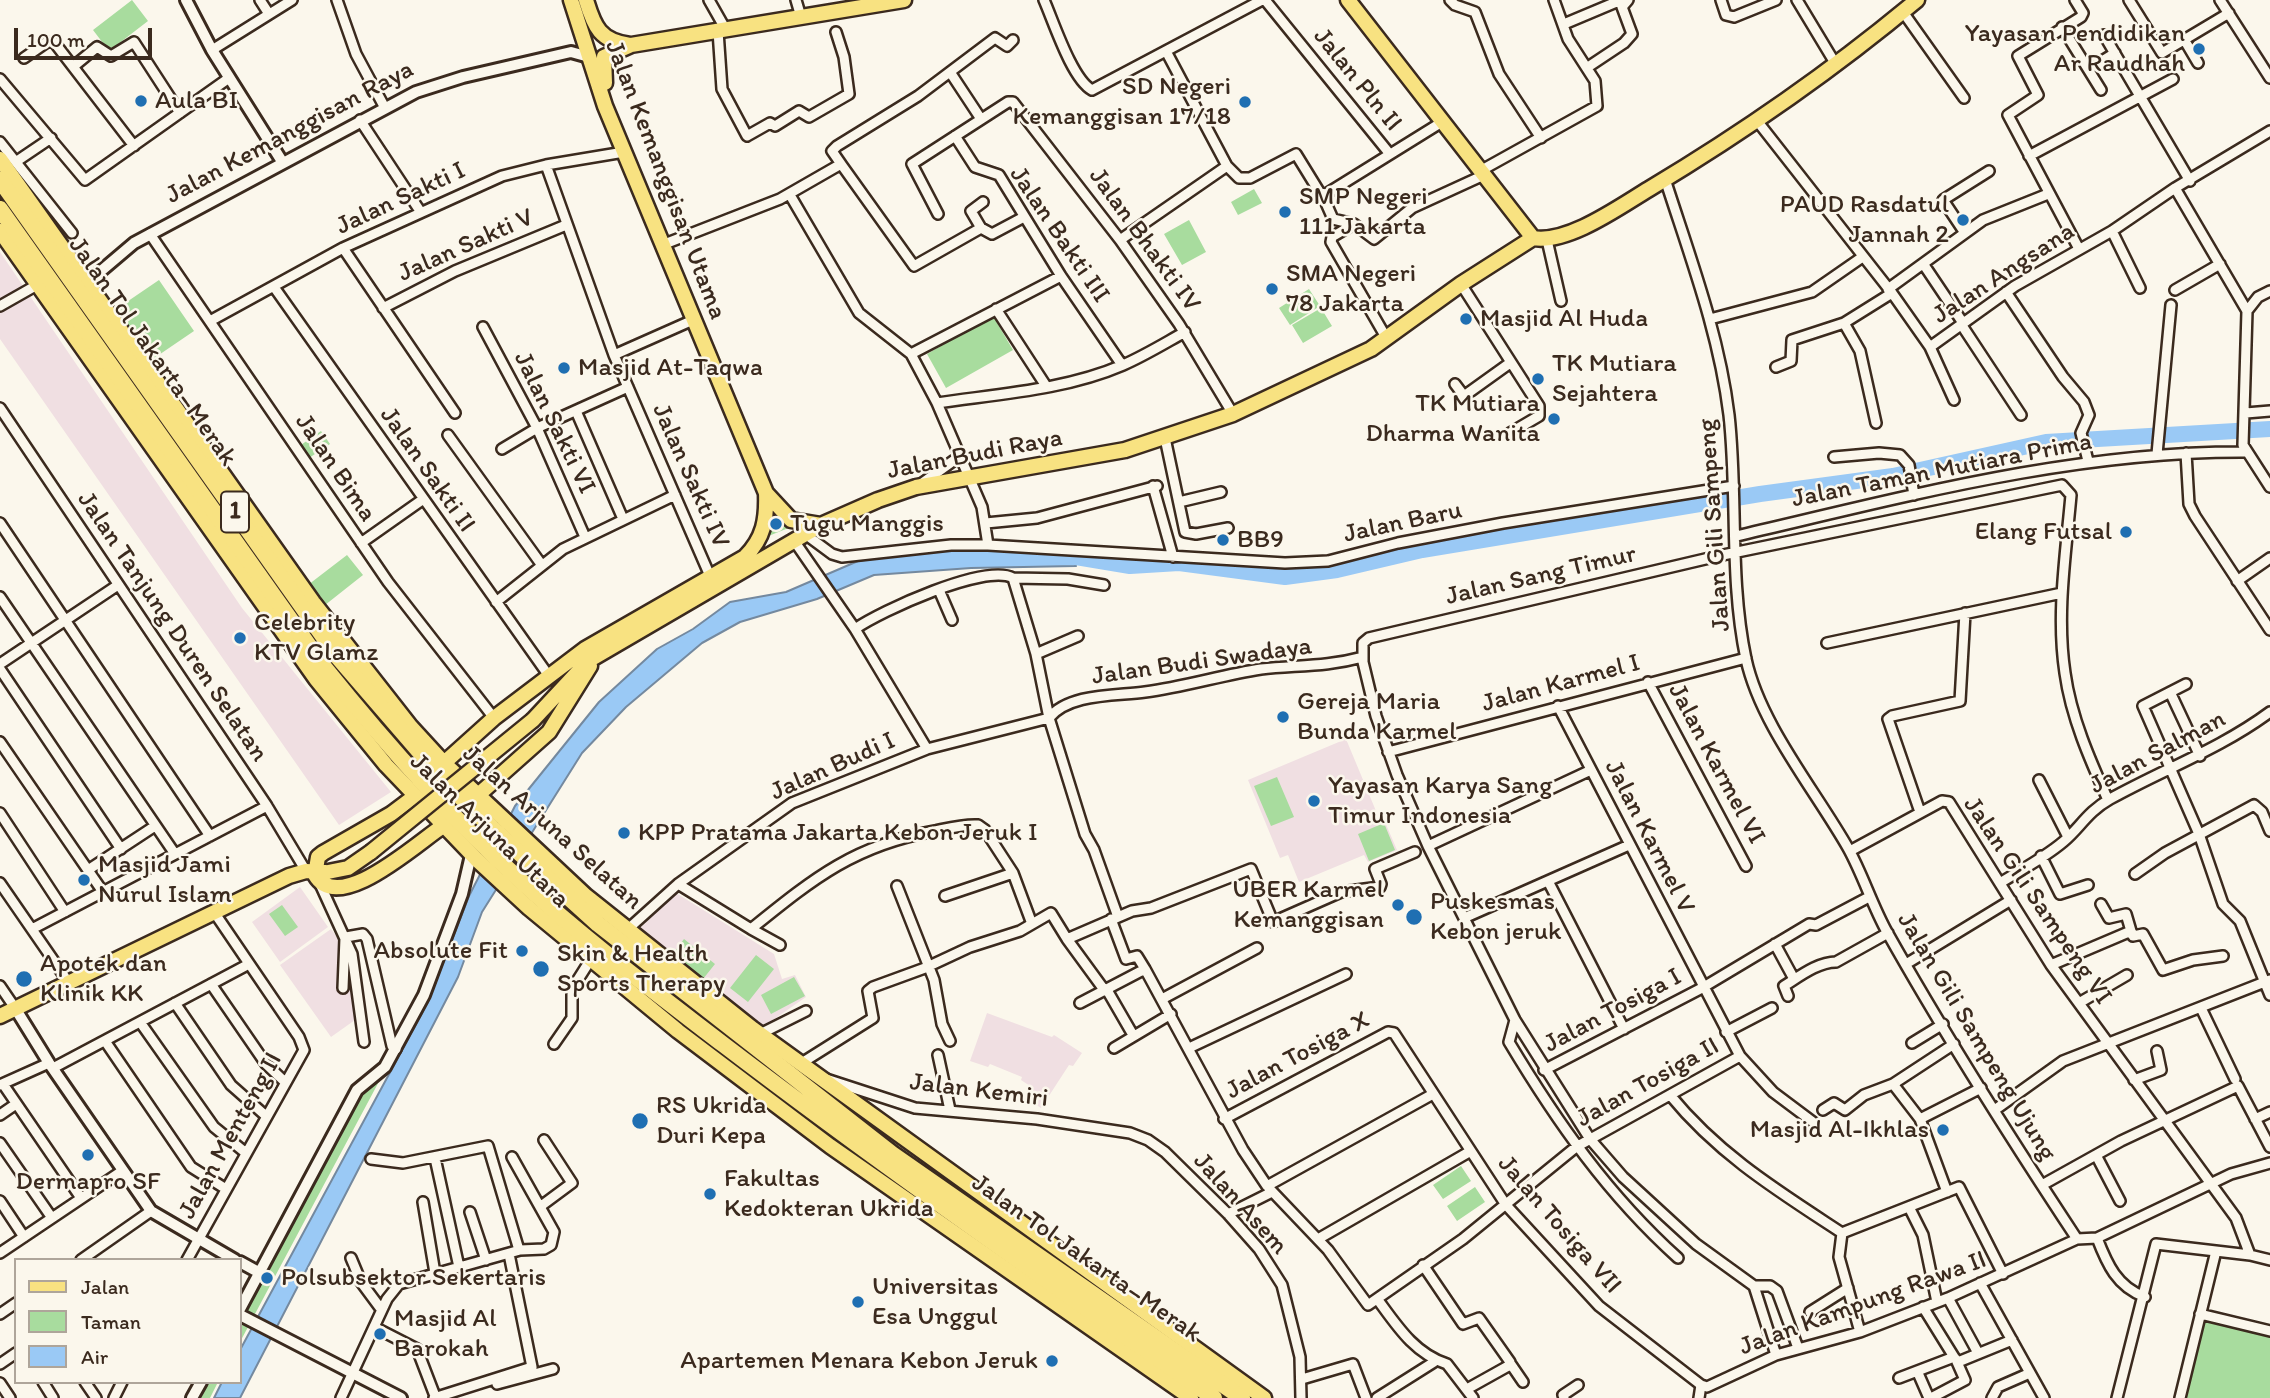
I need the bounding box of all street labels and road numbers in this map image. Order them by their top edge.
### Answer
street label: Jalan Pln II [1306,22,1408,138]
street label: Jalan Kemanggisan Utama [597,36,733,324]
street label: Jalan Kemanggisan Raya [161,54,419,212]
street label: Jalan Sakti I [331,155,471,243]
street label: Jalan Bakti III [1002,161,1116,309]
street label: Jalan Bhakti IV [1081,162,1207,318]
street label: Jalan Sakti V [394,202,538,290]
street label: Jalan Angsana [1927,217,2081,331]
street label: Jalan Tol Jakarta–Merak [61,231,243,473]
street label: Jalan Sakti VI [506,347,602,499]
street label: Jalan Sakti IV [644,399,736,553]
street label: Jalan Sakti II [372,401,482,539]
street label: Jalan Bima [287,408,383,528]
street label: Jalan Gili Sampeng [1692,418,1738,632]
street label: Jalan Budi Raya [885,423,1065,487]
street label: Jalan Taman Mutiara Prima [1789,427,2095,515]
street label: Jalan Tanjung Duren Selatan [70,486,274,768]
road number: 1 [221,491,249,532]
street label: Jalan Baru [1341,495,1465,551]
street label: Jalan Sang Timur [1443,539,1639,613]
street label: Jalan Budi Swadaya [1090,631,1314,693]
street label: Jalan Karmel I [1479,648,1643,720]
street label: Jalan Karmel VI [1661,678,1771,850]
street label: Jalan Salman [2085,704,2231,802]
street label: Jalan Budi I [766,726,900,808]
street label: Jalan Arjuna Selatan [455,739,649,917]
street label: Jalan Arjuna Utara [403,747,575,915]
street label: Jalan Karmel V [1597,755,1701,919]
street label: Jalan Gili Sampeng VI [1956,791,2118,1011]
street label: Jalan Gili Sampeng Ujung [1889,907,2063,1167]
street label: Jalan Tosiga I [1539,962,1687,1060]
street label: Jalan Tosiga X [1221,1005,1375,1107]
street label: Jalan Tosiga II [1571,1031,1725,1135]
street label: Jalan Menteng II [172,1047,290,1225]
street label: Jalan Kemiri [908,1067,1050,1115]
street label: Jalan Asem [1186,1146,1294,1262]
street label: Jalan Tosiga VII [1490,1149,1628,1301]
street label: Jalan Tol Jakarta–Merak [965,1168,1207,1350]
street label: Jalan Kampung Rawa II [1735,1245,1991,1363]

